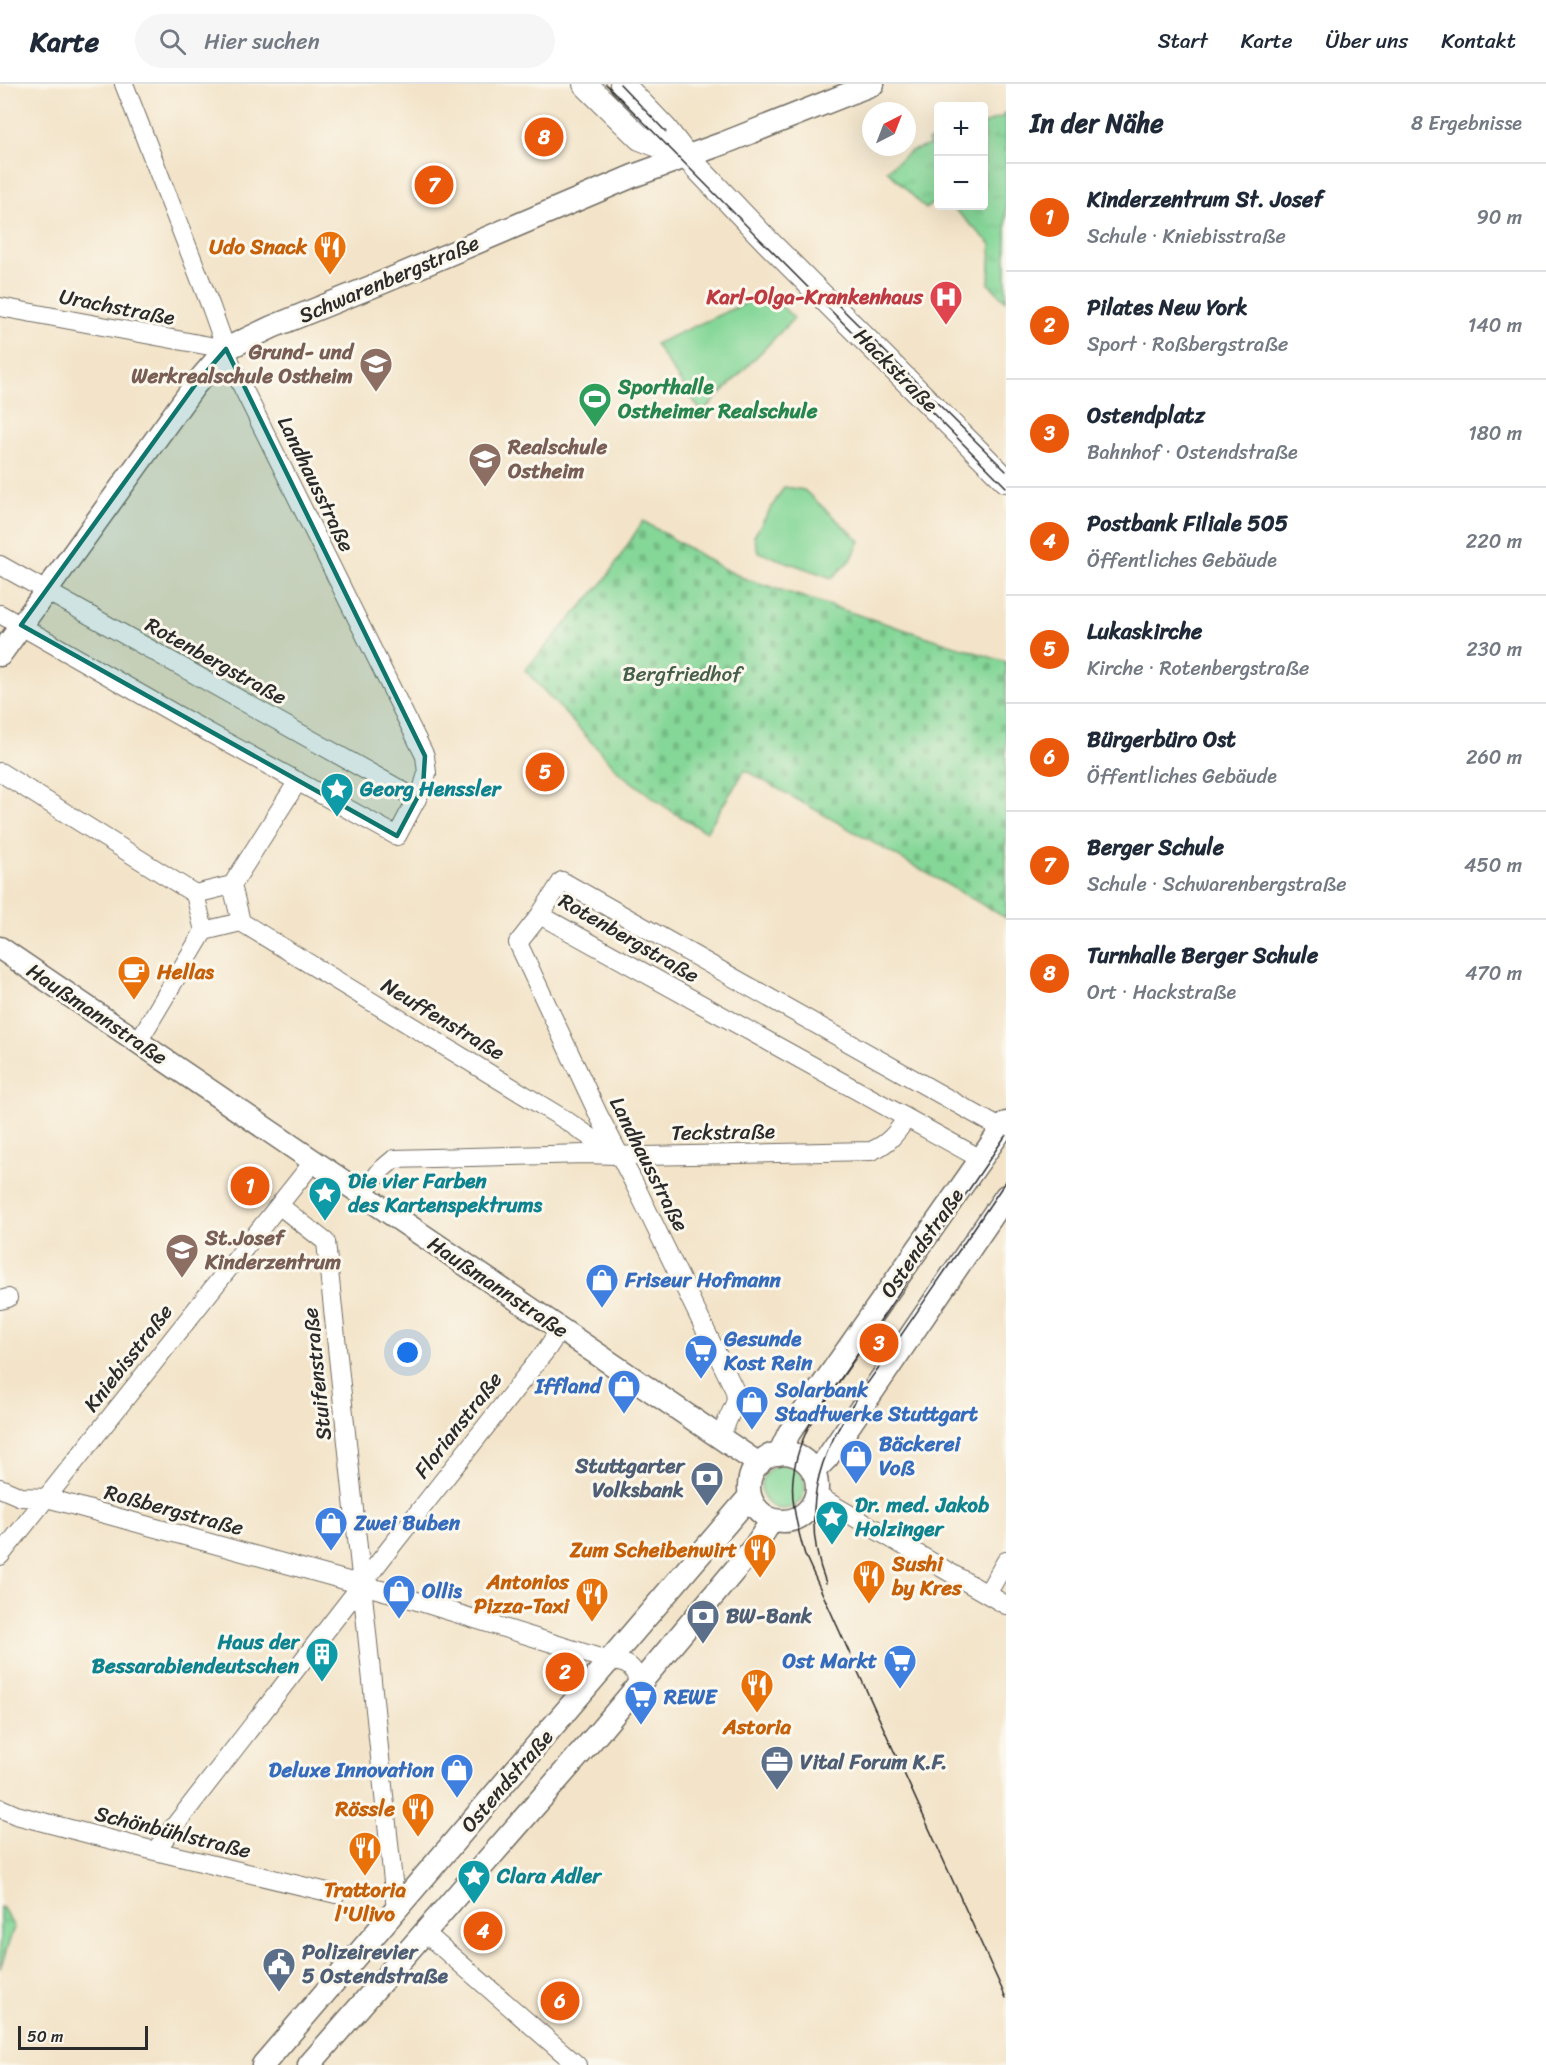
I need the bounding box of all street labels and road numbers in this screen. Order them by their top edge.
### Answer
street label: Schwarenbergstraße [293,224,486,334]
street label: Urachstraße [56,277,178,337]
street label: Hackstraße [844,318,948,422]
street label: Landhausstraße [267,409,366,559]
street label: Rotenbergstraße [138,606,294,716]
street label: Rotenbergstraße [551,882,707,994]
street label: Haußmannstraße [18,952,176,1076]
street label: Neuffenstraße [374,967,513,1071]
street label: Landhausstraße [599,1090,700,1239]
street label: Teckstraße [671,1112,775,1152]
street label: Ostendstraße [870,1180,974,1306]
street label: Haußmannstraße [419,1225,577,1349]
street label: Kniebisstraße [73,1295,183,1421]
street label: Stuifenstraße [291,1306,343,1442]
street label: Florianstraße [404,1363,512,1487]
street label: Roßbergstraße [100,1473,248,1547]
street label: Ostendstraße [451,1720,563,1842]
street label: Schönbühlstraße [91,1794,255,1870]

